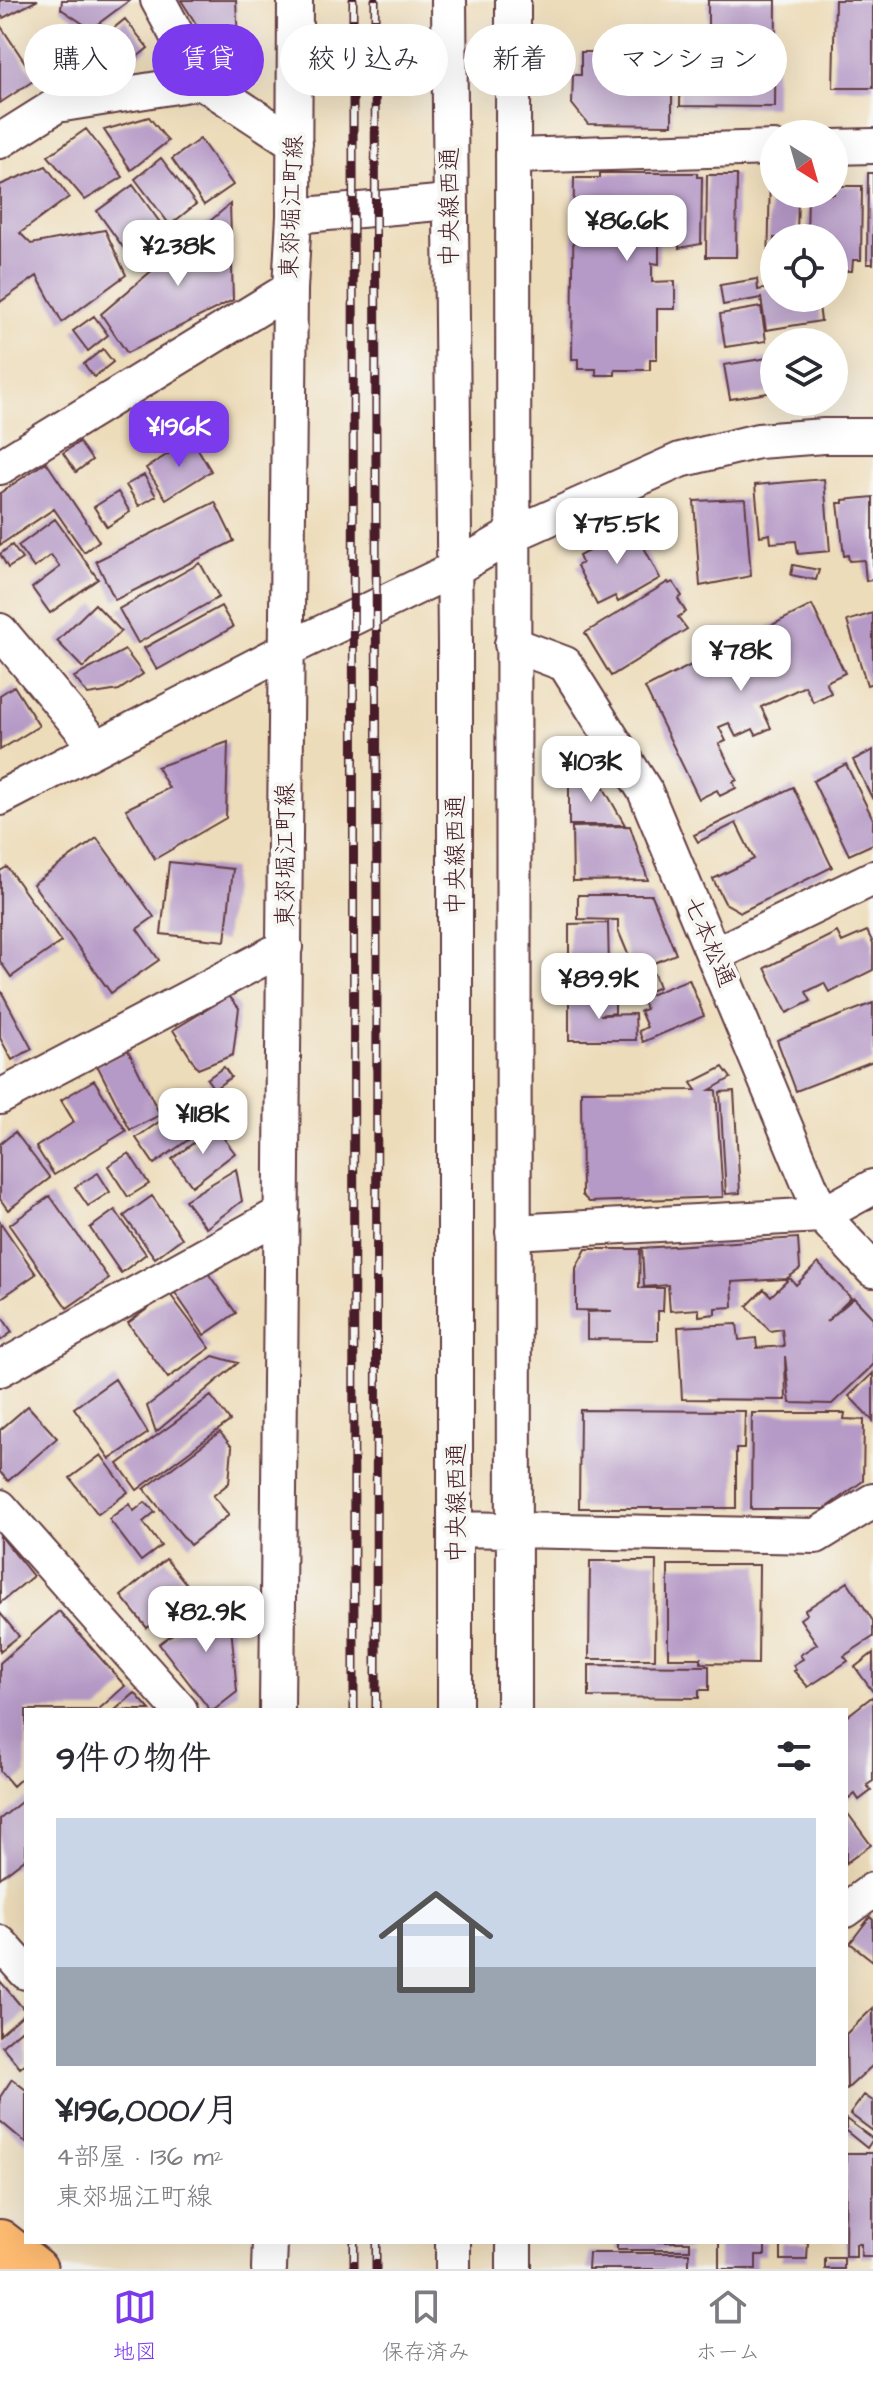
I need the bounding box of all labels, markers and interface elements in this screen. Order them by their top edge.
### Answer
chip: 購入 [24,24,136,96]
chip: 賃貸 [152,24,264,96]
chip: 絞り込み [280,24,448,96]
chip: 新着 [464,24,576,96]
chip: マンション [592,24,787,96]
north arrow [760,120,848,208]
map controls [760,120,848,416]
street label: 東郊堀江町線 [272,134,312,280]
street label: 中央線西通 [433,147,467,267]
pin: ¥86.6K [562,195,692,263]
text: ¥86.6K [586,203,668,239]
pin: ¥238K [122,220,234,288]
button: locate [760,224,848,312]
text: ¥238K [141,228,215,264]
button: layers [760,328,848,416]
pin: ¥196K [123,401,235,469]
text: ¥196K [147,409,211,445]
pin: ¥75.5K [552,498,682,566]
text: ¥75.5K [574,506,660,542]
pin: ¥78K [694,625,788,693]
text: ¥78K [710,633,772,669]
pin: ¥103K [535,736,647,804]
text: ¥103K [560,744,622,780]
street label: 東郊堀江町線 [269,783,303,927]
street label: 中央線西通 [439,795,473,915]
street label: 七本松通 [675,891,743,993]
pin: ¥89.9K [534,953,664,1021]
text: ¥89.9K [559,961,639,997]
pin: ¥118K [147,1088,259,1156]
text: ¥118K [176,1096,230,1132]
street label: 中央線西通 [440,1443,474,1563]
pin: ¥82.9K [141,1586,271,1654]
text: ¥82.9K [166,1594,246,1630]
icon: filters [772,1734,816,1778]
text: 9件の物件 [56,1735,211,1783]
icon: home [364,1870,508,2014]
text: ¥196,000/月 [56,2087,239,2135]
text: 4部屋 · 136 m² [56,2139,223,2175]
text: 東郊堀江町線 [56,2179,212,2215]
tab: 地図 [113,2285,157,2368]
tab: 保存済み [382,2285,470,2368]
tab: ホーム [695,2285,760,2368]

